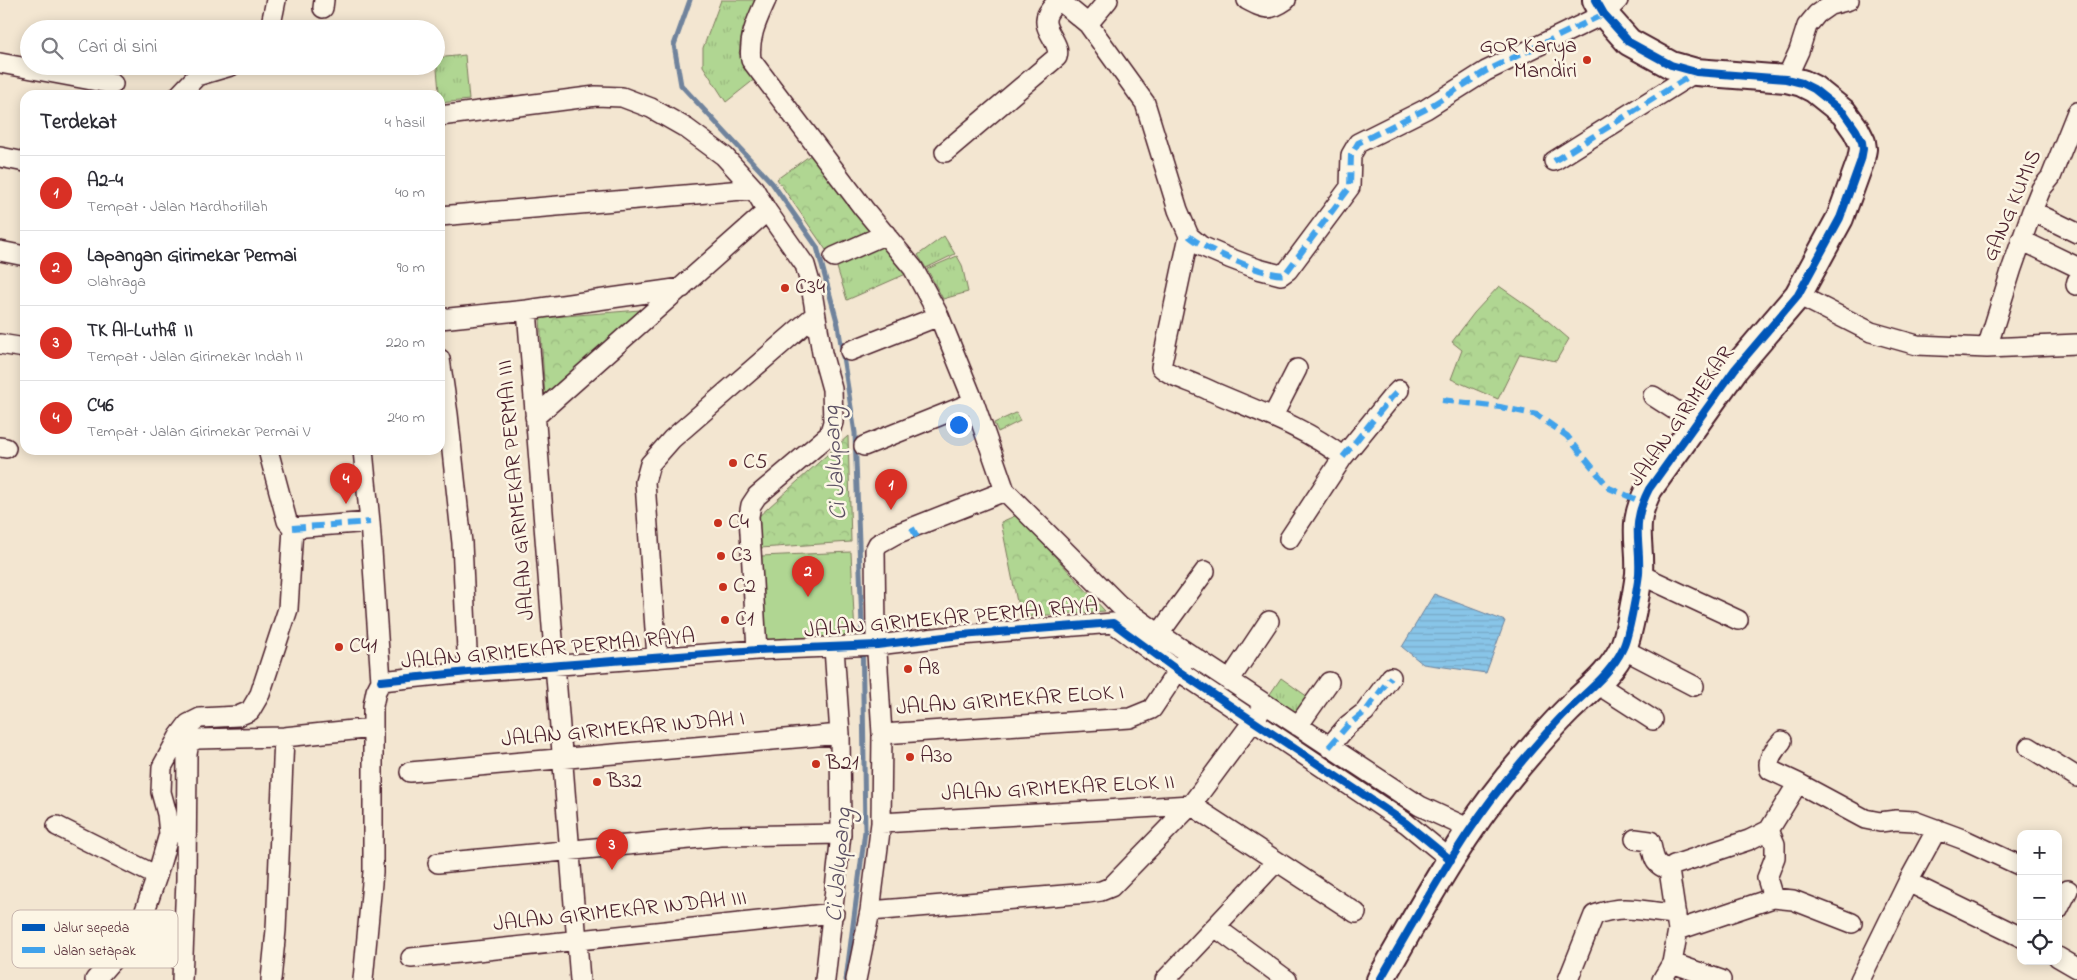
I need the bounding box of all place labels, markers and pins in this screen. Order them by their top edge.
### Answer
place label: GOR Karya Mandiri [1480,31,1577,88]
marker: GOR Karya Mandiri [1581,54,1593,66]
place label: C34 [795,272,825,304]
marker: C34 [779,282,791,294]
place label: C5 [743,447,768,479]
marker: C5 [727,457,739,469]
pin: 4 [330,463,362,504]
pin: 1 [875,469,907,510]
place label: C4 [728,507,749,539]
marker: C4 [712,517,724,529]
place label: C3 [731,540,752,572]
marker: C3 [715,550,727,562]
pin: 2 [792,556,824,597]
place label: C2 [733,571,756,603]
marker: C2 [717,581,729,593]
place label: C1 [735,604,754,636]
marker: C1 [719,614,731,626]
place label: C41 [349,631,377,663]
marker: C41 [333,641,345,653]
place label: A8 [918,653,940,685]
marker: A8 [902,663,914,675]
place label: A30 [920,741,952,773]
place label: B21 [825,748,859,780]
marker: A30 [904,751,916,763]
marker: B21 [810,758,822,770]
place label: B32 [606,766,642,798]
marker: B32 [591,776,603,788]
pin: 3 [596,829,628,870]

